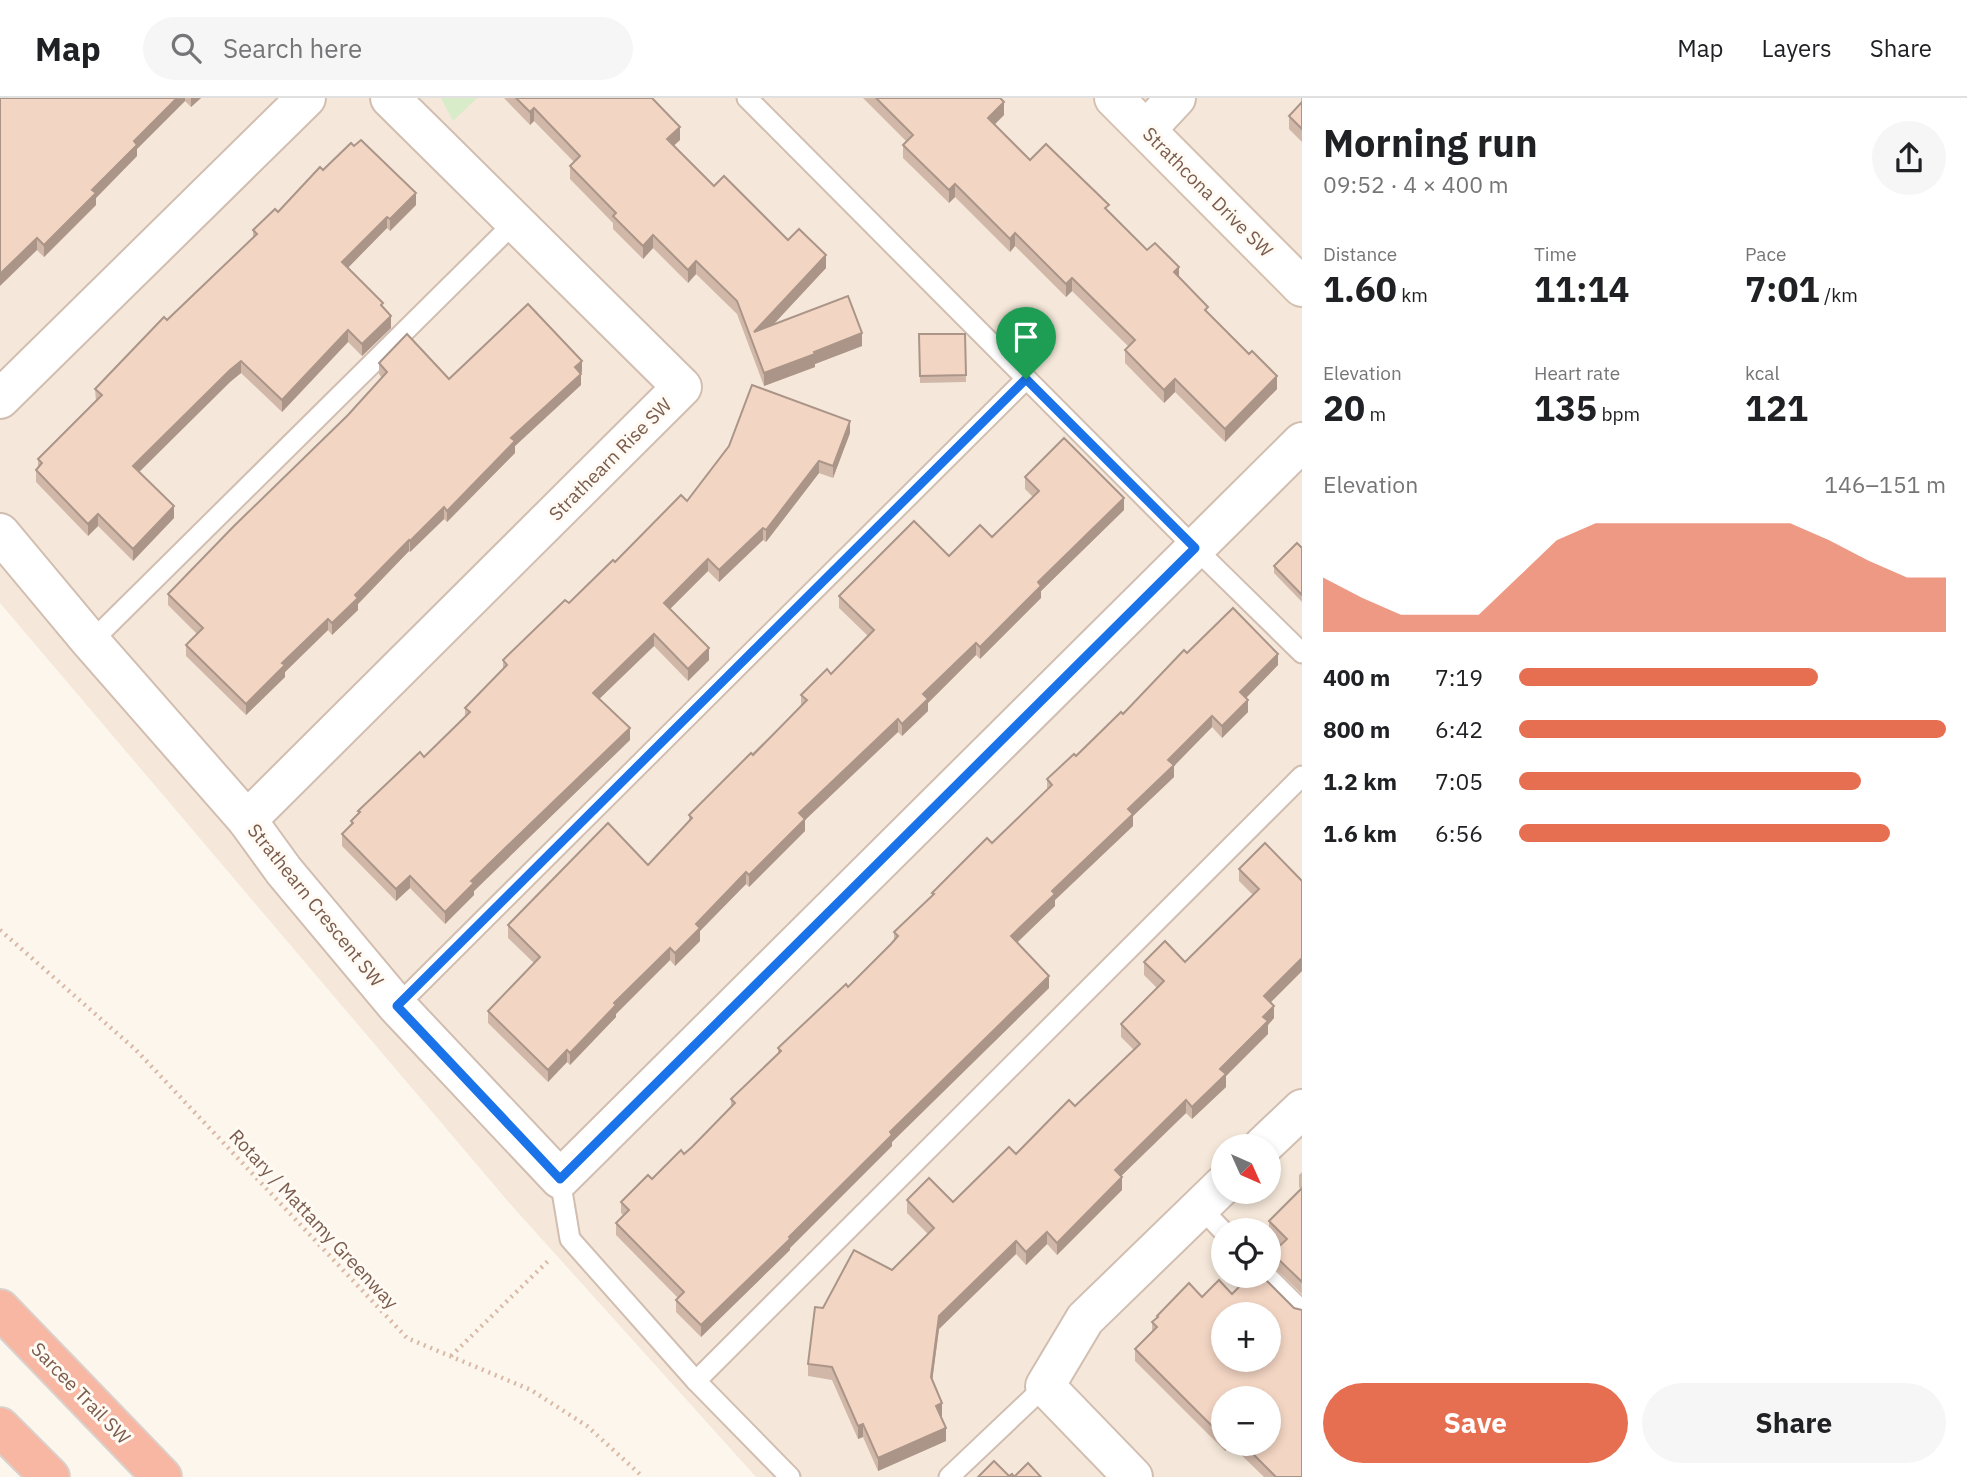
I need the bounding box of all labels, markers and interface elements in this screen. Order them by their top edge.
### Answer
search box [143,17,633,80]
text: Map [35,27,101,70]
icon: search [167,29,205,67]
text: Search here [223,31,362,65]
text: Map [1677,32,1724,64]
text: Layers [1762,32,1832,64]
text: Share [1870,32,1932,64]
text: Morning run [1323,118,1538,167]
button: share [1872,121,1946,195]
street label: Strathcona Drive SW [1138,122,1278,262]
text: 09:52 · 4 × 400 m [1323,169,1509,199]
text: Distance [1323,242,1397,266]
text: Time [1534,242,1577,266]
text: Pace [1745,242,1786,266]
text: 1.60 [1323,266,1397,312]
text: 11:14 [1534,266,1630,312]
text: 7:01 [1745,266,1820,312]
text: km [1397,283,1428,307]
text: /km [1820,283,1858,307]
pin [996,307,1056,379]
icon: arrive [1007,318,1045,356]
text: Elevation [1323,361,1402,385]
text: Heart rate [1534,361,1620,385]
text: kcal [1745,361,1780,385]
text: 20 [1323,385,1365,431]
text: 135 [1534,385,1597,431]
text: 121 [1745,385,1808,431]
street label: Strathearn Rise SW [543,392,677,526]
text: m [1365,402,1386,426]
text: bpm [1597,402,1640,426]
text: Elevation [1323,469,1418,499]
text: 146–151 m [1824,469,1946,499]
text: 400 m [1323,662,1390,692]
text: 7:19 [1435,662,1483,692]
text: 800 m [1323,714,1390,744]
text: 6:42 [1435,714,1483,744]
text: 1.2 km [1323,766,1397,796]
text: 7:05 [1435,766,1483,796]
street label: Strathearn Crescent SW [243,818,389,992]
text: 1.6 km [1323,818,1397,848]
text: 6:56 [1435,818,1483,848]
street label: Rotary / Mattamy Greenway [224,1124,404,1314]
north arrow [1211,1134,1281,1204]
map controls [1211,1134,1281,1456]
button: locate [1211,1218,1281,1288]
button: + [1211,1302,1281,1372]
street label: Sarcee Trail SW [26,1337,136,1449]
button: Save [1323,1383,1628,1463]
button: Share [1642,1383,1946,1463]
button: − [1211,1386,1281,1456]

